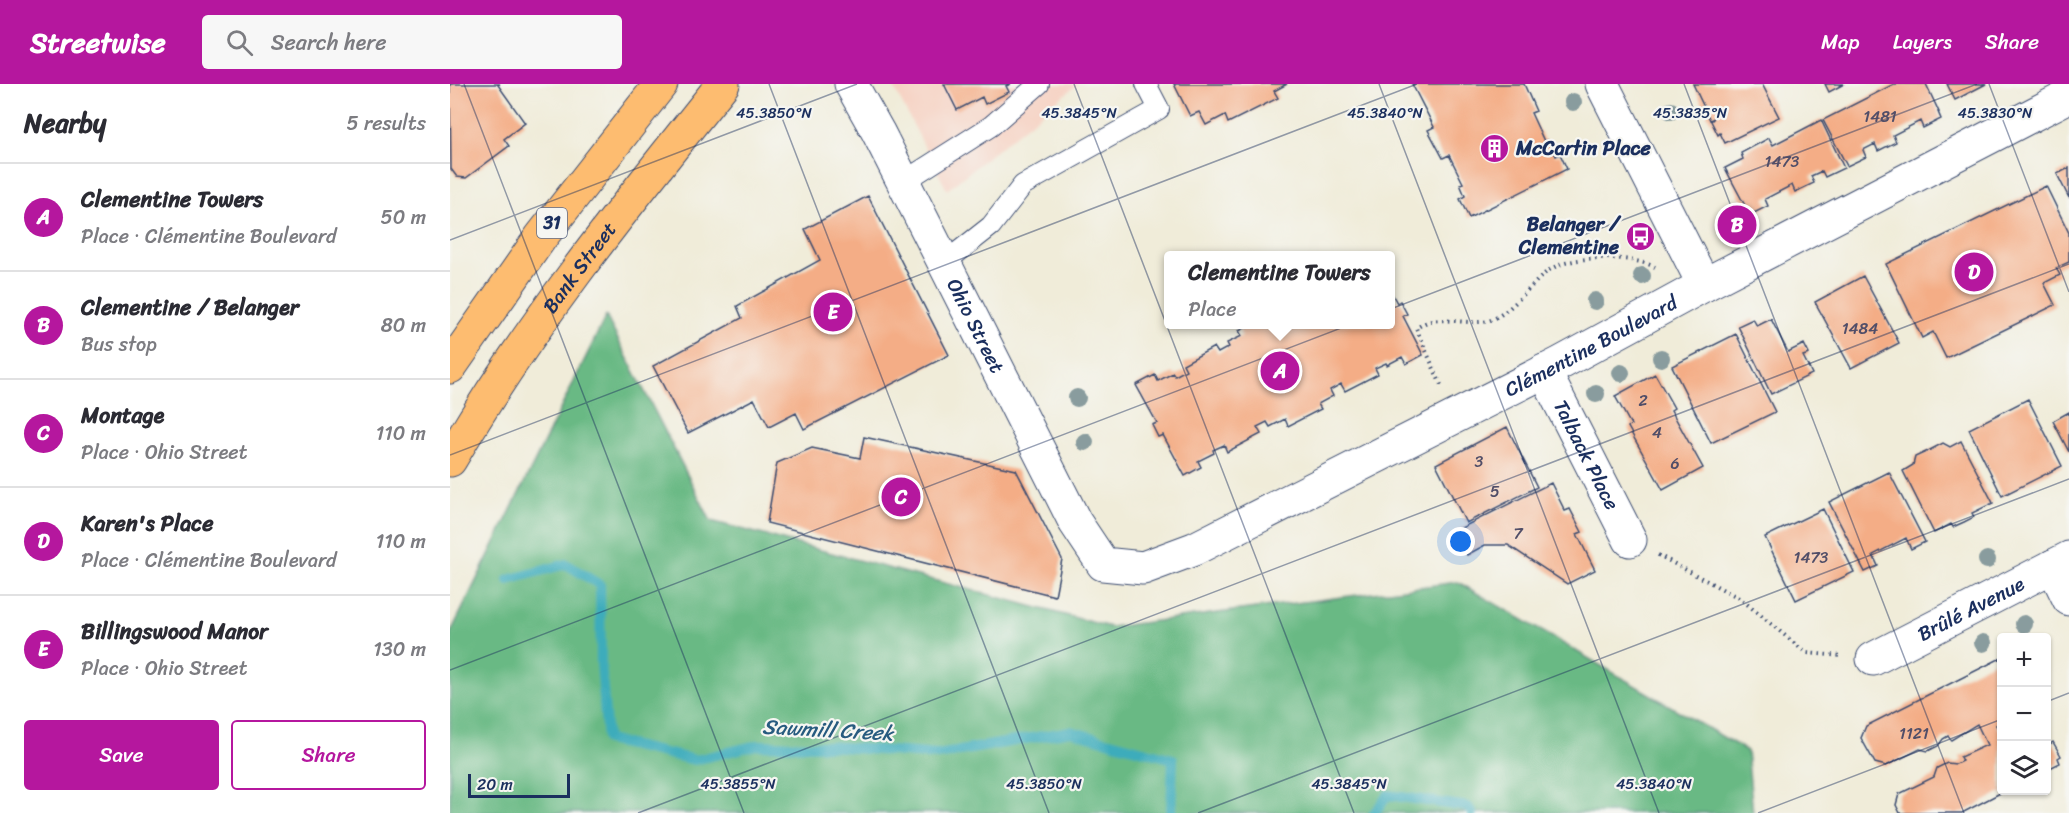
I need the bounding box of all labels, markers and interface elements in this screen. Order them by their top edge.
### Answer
search box [202,15,622,69]
text: Streetwise [30,18,166,67]
text: Search here [271,23,387,62]
text: Map [1821,23,1860,61]
text: Layers [1893,23,1952,61]
text: Share [1985,23,2039,61]
icon: search [223,26,256,59]
text: Nearby [24,100,106,146]
text: 45.3850°N [736,100,813,126]
text: 45.3845°N [1041,100,1117,126]
text: 45.3840°N [1347,100,1424,126]
text: 45.3835°N [1653,100,1728,126]
text: 45.3830°N [1958,100,2033,126]
house number: 1481 [1863,102,1897,131]
text: 5 results [347,106,426,141]
place label: McCartin Place [1515,131,1651,166]
building icon: McCartin Place [1479,132,1511,164]
house number: 1473 [1765,147,1800,176]
text: Clementine Towers [81,180,263,219]
text: A [37,200,50,235]
text: 50 m [381,200,426,235]
pin: B [1718,202,1756,248]
place label: Belanger / Clementine [1518,207,1622,265]
road number: 31 [537,208,567,238]
street label: Bank Street [534,214,626,321]
text: Place · Clémentine Boulevard [81,219,337,254]
bus stop icon: Belanger / Clementine [1624,220,1656,252]
pin: D [1954,250,1994,294]
popup [1164,251,1395,329]
text: Clementine Towers [1188,253,1371,292]
street label: Ohio Street [937,272,1014,380]
street label: Clémentine Boulevard [1498,285,1685,407]
text: Clementine / Belanger [81,288,299,327]
pin: E [814,290,853,334]
text: Place [1188,292,1236,327]
text: B [37,308,50,343]
text: 80 m [381,308,426,343]
house number: 1484 [1842,314,1878,343]
text: Bus stop [81,327,157,362]
pin: A [1260,348,1300,394]
house number: 2 [1638,386,1648,415]
street label: Talback Place [1543,394,1629,516]
text: Montage [81,396,164,435]
text: C [37,416,50,451]
text: 110 m [376,416,426,451]
house number: 4 [1652,418,1662,447]
text: Place · Ohio Street [81,435,247,470]
house number: 3 [1475,447,1484,476]
house number: 6 [1670,449,1680,478]
pin: C [882,474,920,520]
house number: 5 [1490,477,1500,506]
text: Karen's Place [81,504,214,543]
house number: 7 [1513,519,1523,548]
text: D [38,524,49,559]
text: 110 m [376,524,426,559]
your location [1446,527,1475,556]
text: Place · Clémentine Boulevard [81,543,337,578]
house number: 1473 [1794,543,1829,572]
street label: Brûlé Avenue [1911,567,2031,651]
text: Billingswood Manor [81,612,268,651]
text: E [38,632,49,667]
text: 130 m [373,632,426,667]
map controls [1997,633,2051,795]
button: + [1997,633,2051,687]
text: Place · Ohio Street [81,651,247,686]
button: − [1997,687,2051,741]
water label: Sawmill Creek [761,708,896,753]
house number: 1121 [1899,719,1929,748]
button: Save [24,720,219,790]
button: Share [231,720,426,790]
button: layers [1997,741,2051,795]
text: 20 m [477,770,513,799]
scale bar [468,771,570,798]
text: 45.3855°N [700,771,776,797]
text: 45.3850°N [1006,771,1083,797]
text: 45.3845°N [1311,771,1387,797]
text: 45.3840°N [1616,771,1693,797]

